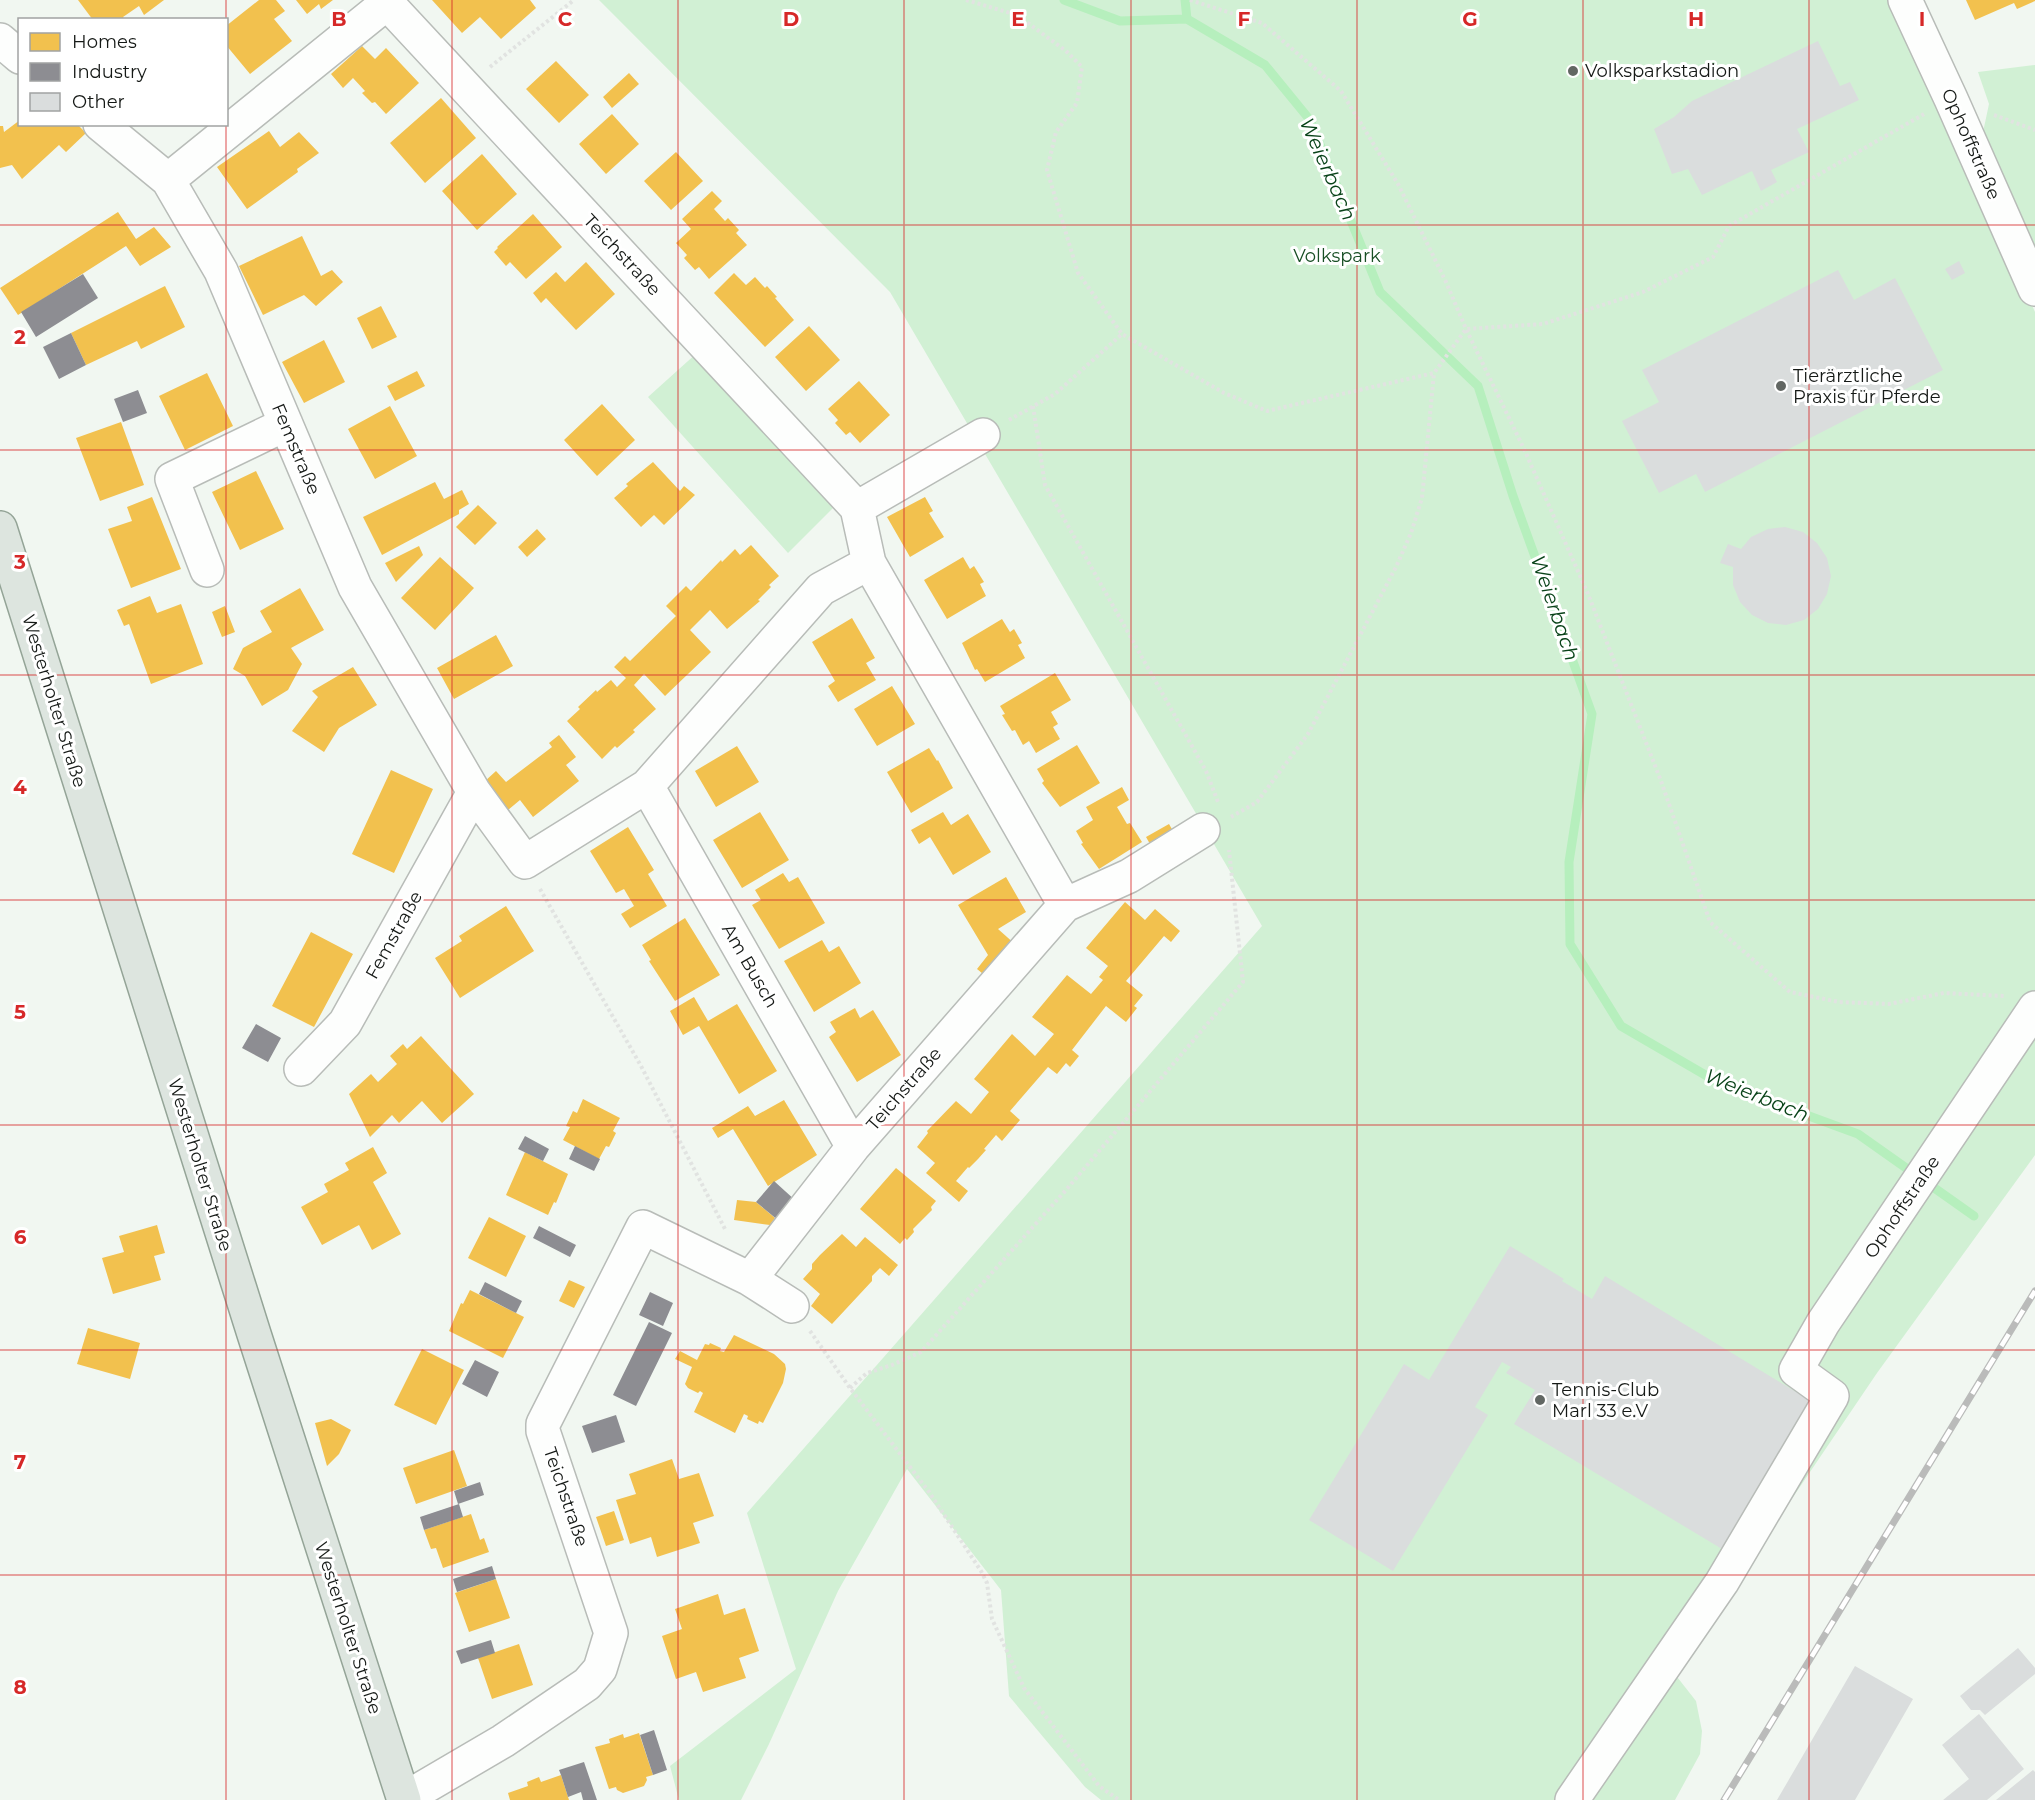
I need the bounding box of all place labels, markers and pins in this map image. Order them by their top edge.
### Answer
place label: Volksparkstadion [1585,60,1739,82]
marker: Volksparkstadion [1566,64,1580,78]
place label: Tierärztliche Praxis für Pferde [1793,365,1941,408]
marker: Tierärztliche Praxis für Pferde [1774,379,1788,393]
place label: Tennis-Club Marl 33 e.V [1552,1379,1659,1422]
marker: Tennis-Club Marl 33 e.V [1533,1393,1547,1407]

